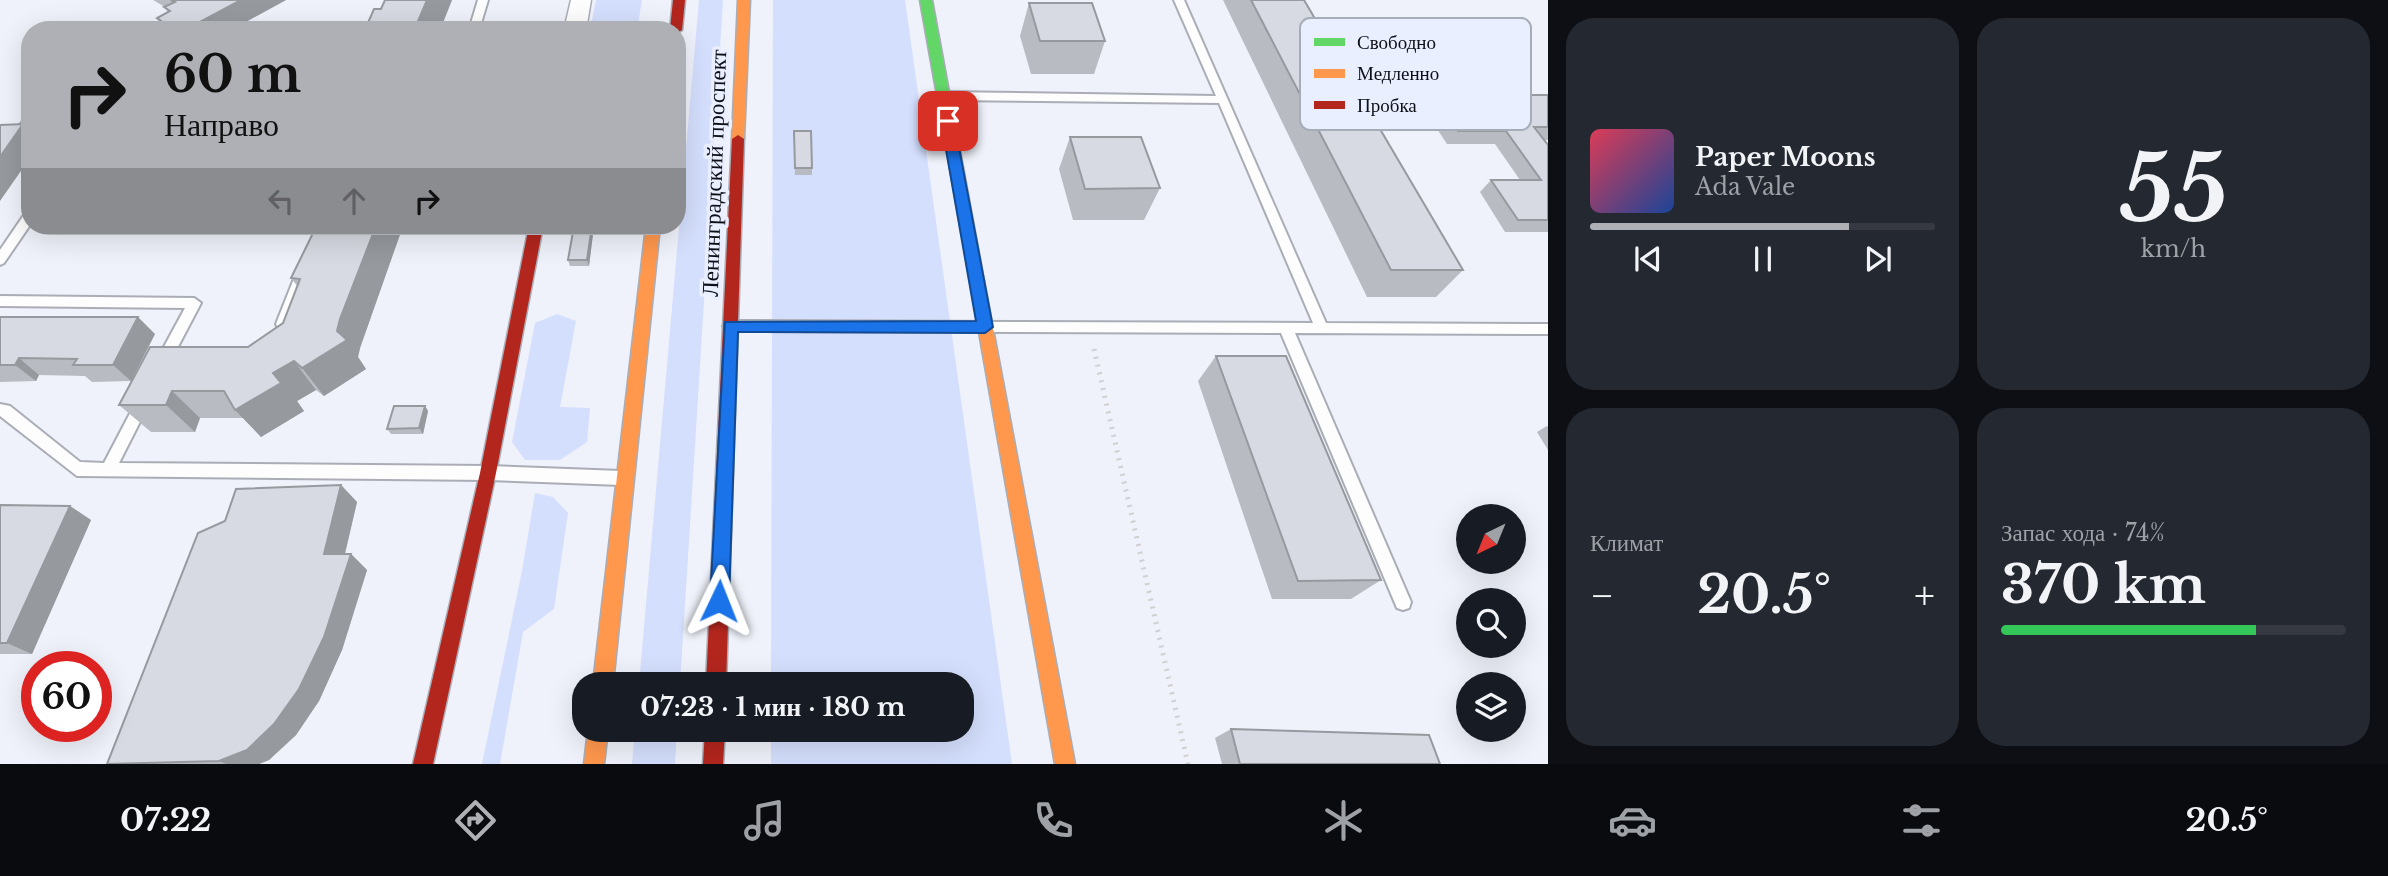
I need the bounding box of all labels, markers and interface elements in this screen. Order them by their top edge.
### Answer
legend [1300,18,1531,130]
text: Свободно [1357,31,1436,54]
text: 60 m [164,44,301,105]
icon: right [49,49,140,140]
street label: Ленинградский проспект [696,49,732,297]
text: Медленно [1357,62,1439,85]
pin [918,91,978,151]
text: Пробка [1357,94,1417,117]
icon: arrive [929,102,967,140]
text: Направо [164,105,279,145]
text: 55 [2119,133,2228,246]
text: Paper Moons [1695,141,1876,173]
text: Ada Vale [1695,173,1795,201]
icon: left [262,182,300,220]
icon: ahead [335,182,373,220]
icon: right [408,182,446,220]
text: km/h [2141,235,2206,263]
icon: previous [1629,240,1667,278]
icon: pause [1744,240,1782,278]
icon: next [1859,240,1897,278]
north arrow [1456,504,1526,574]
map controls [1456,504,1526,742]
text: Запас хода · 74% [2001,519,2165,547]
text: Климат [1590,529,1663,557]
text: 370 km [2001,553,2206,617]
text: 20.5° [1697,563,1831,627]
position arrow [682,564,756,638]
text: − [1590,572,1614,619]
text: + [1914,572,1935,619]
button: search [1456,588,1526,658]
speed limit sign: 60 [21,651,112,742]
button: layers [1456,672,1526,742]
text: 07:23 · 1 мин · 180 m [640,691,906,723]
icon: directions [451,796,500,845]
icon: music [740,796,789,845]
icon: phone [1029,796,1078,845]
icon: climate [1319,796,1368,845]
icon: car [1608,796,1657,845]
icon: filters [1897,796,1946,845]
text: 07:22 [120,800,211,840]
text: 20.5° [2186,800,2268,840]

